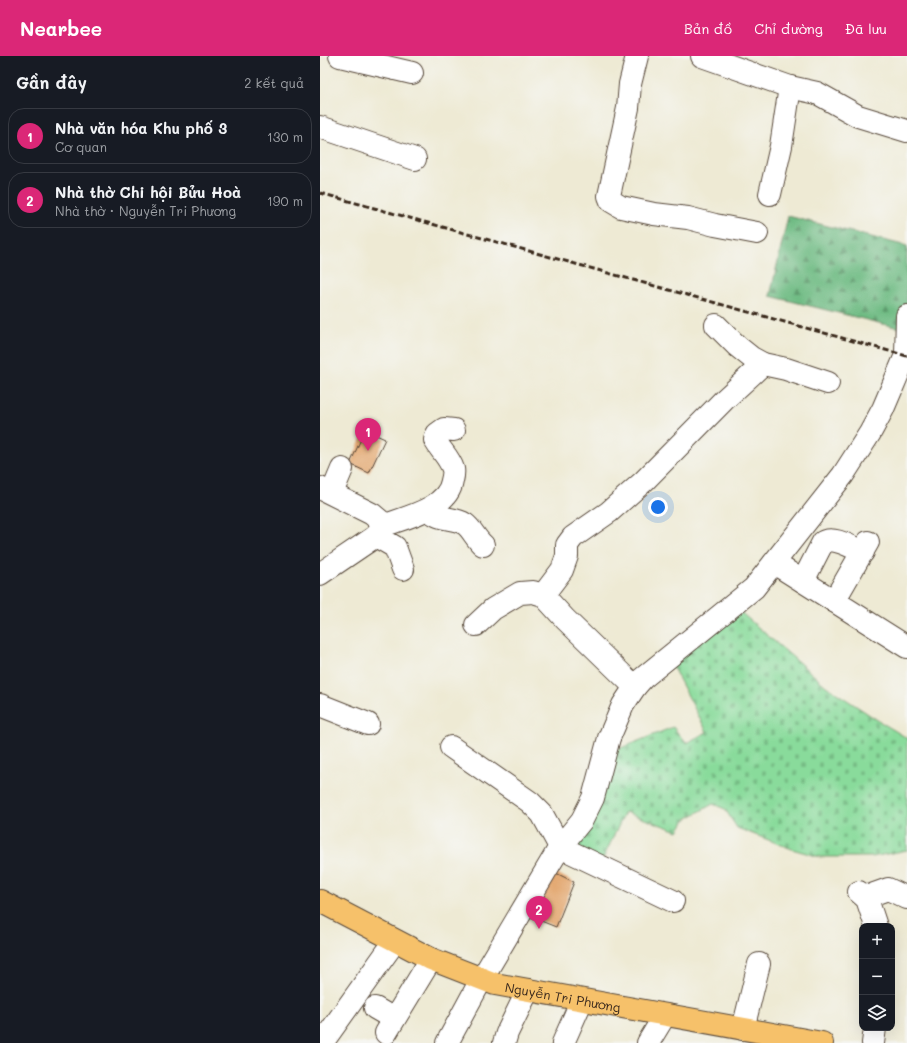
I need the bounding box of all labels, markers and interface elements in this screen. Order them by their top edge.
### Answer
text: Nearbee [20,16,102,41]
text: Bản đồ [684,19,732,38]
text: Chỉ đường [754,19,823,38]
text: Đã lưu [845,19,887,38]
text: Gần đây [16,71,87,93]
text: 2 kết quả [244,74,304,91]
text: Nhà văn hóa Khu phố 3 [55,118,227,138]
text: 1 [27,128,33,145]
text: 130 m [267,128,303,145]
text: Cơ quan [55,138,107,155]
text: Nhà thờ Chi hội Bửu Hoà [55,182,241,202]
text: 2 [26,192,34,209]
text: 190 m [267,192,303,209]
text: Nhà thờ · Nguyễn Tri Phương [55,202,236,219]
pin: 1 [355,418,381,451]
your location [648,497,668,517]
pin: 2 [526,896,552,929]
map controls [859,923,895,1031]
button: + [859,923,895,959]
button: − [859,959,895,995]
street label: Nguyễn Tri Phương [504,977,622,1015]
button: layers [859,995,895,1031]

